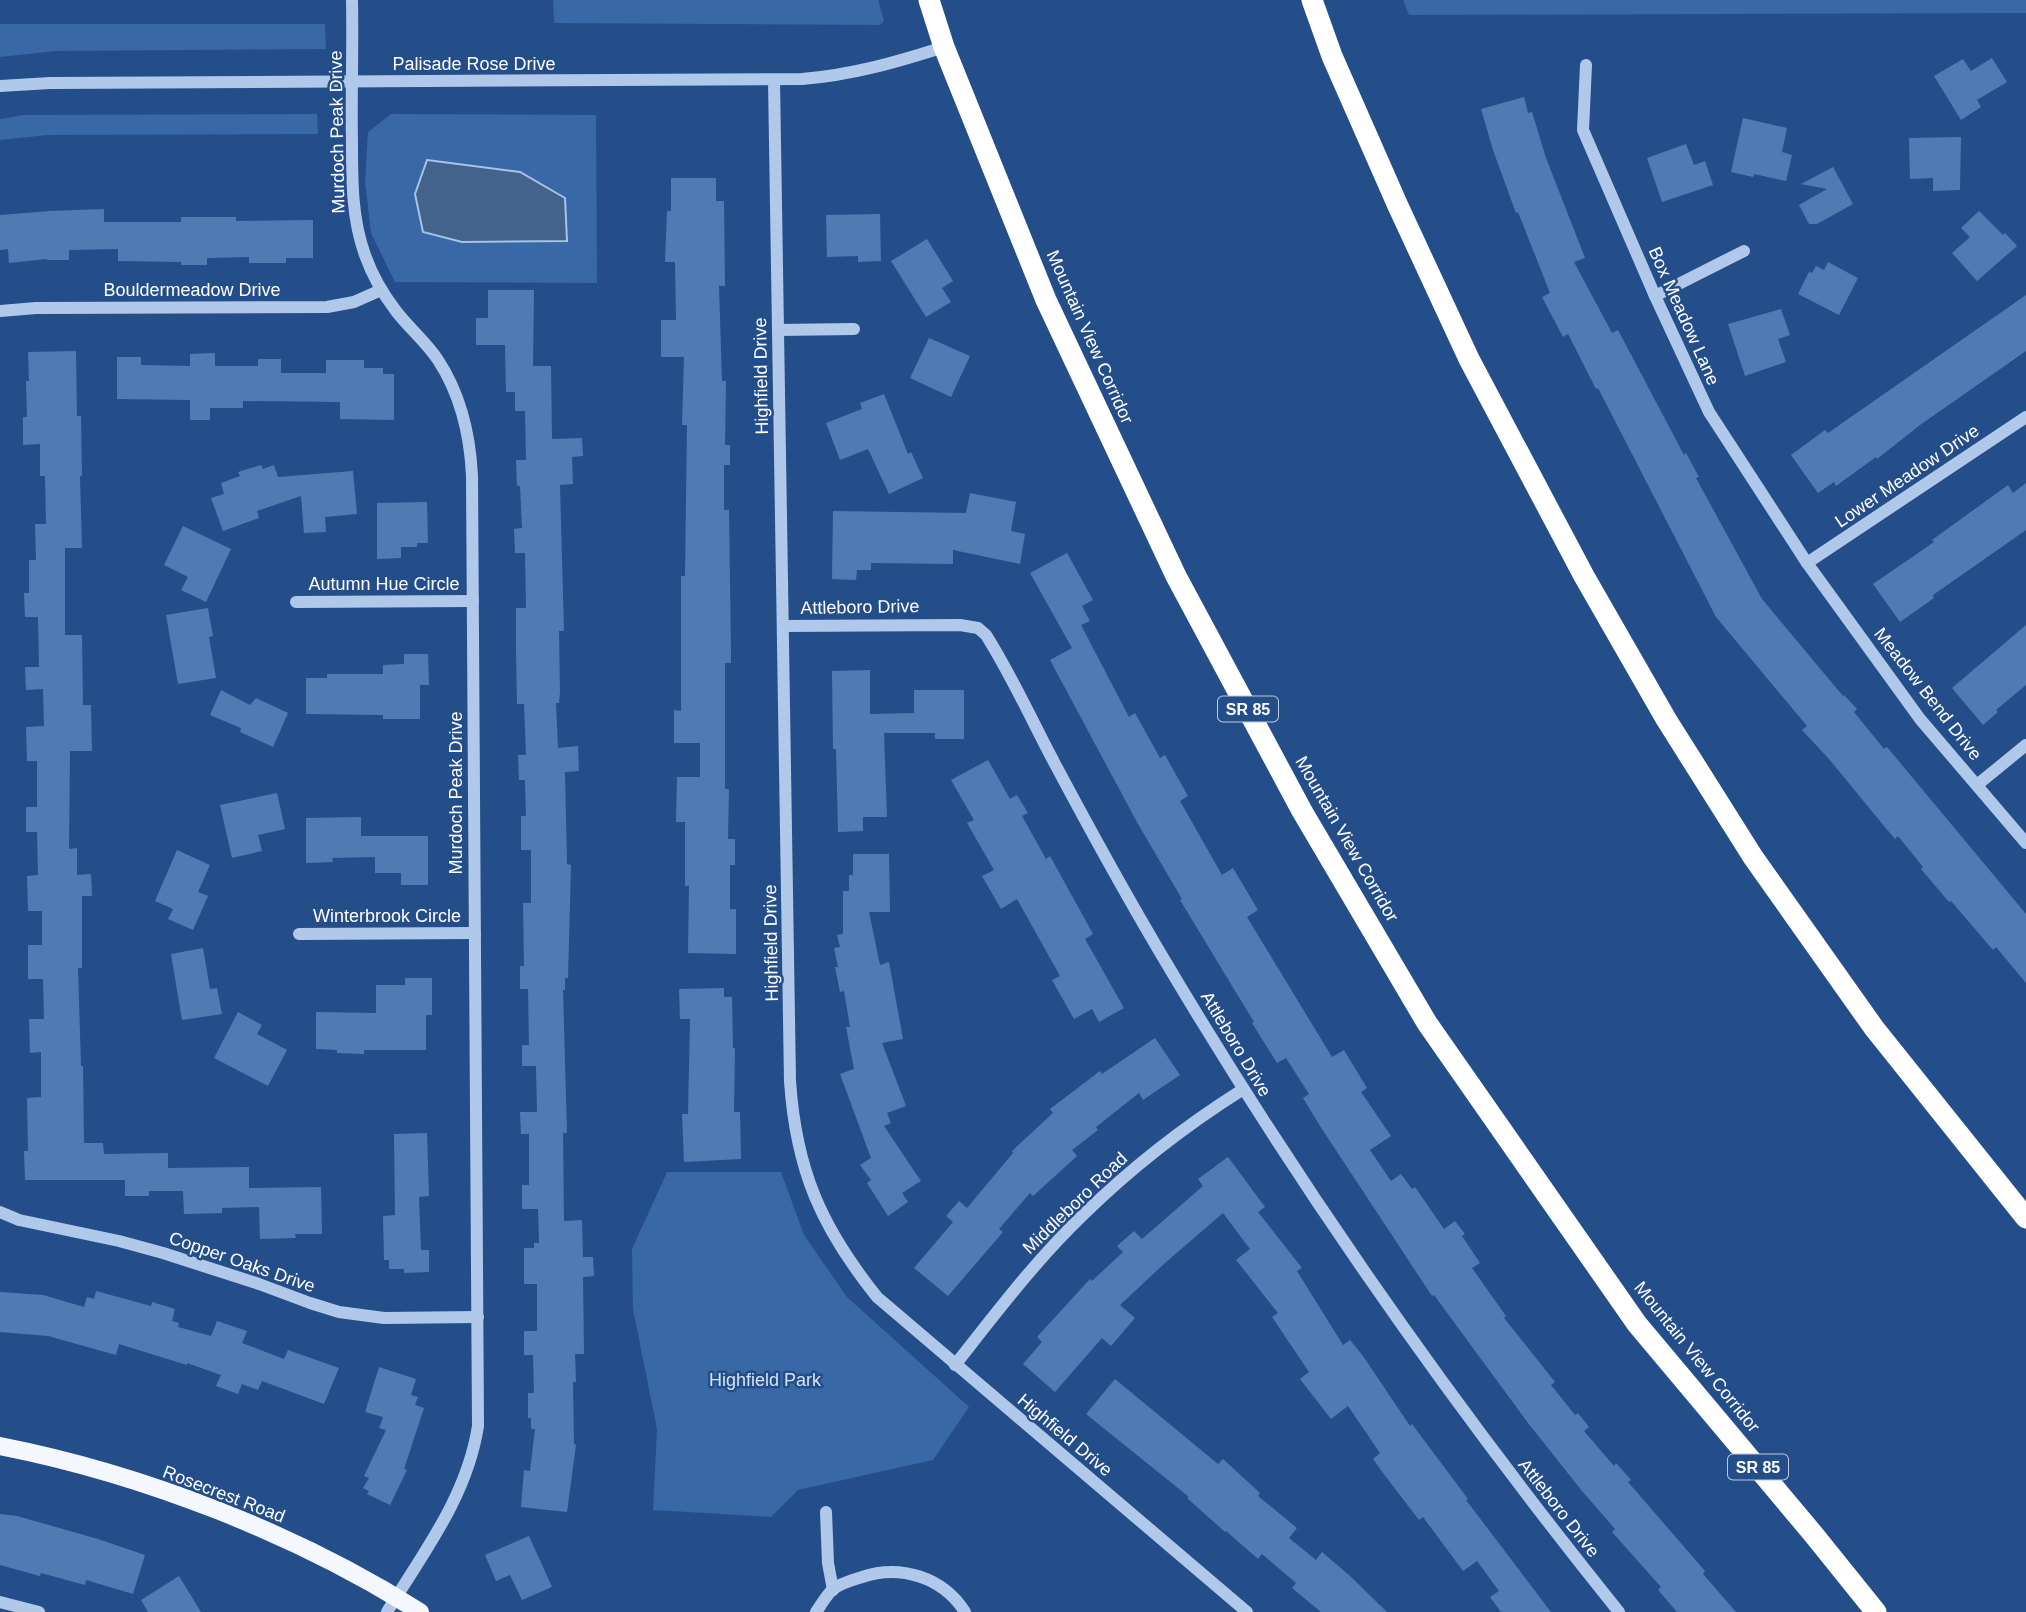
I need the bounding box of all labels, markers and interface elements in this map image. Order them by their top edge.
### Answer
street label: Murdoch Peak Drive [326,50,348,214]
street label: Palisade Rose Drive [392,54,556,74]
street label: Box Meadow Lane [1645,244,1723,388]
street label: Mountain View Corridor [1043,247,1137,427]
street label: Bouldermeadow Drive [103,280,281,300]
street label: Highfield Drive [750,317,772,435]
street label: Lower Meadow Drive [1831,420,1983,532]
street label: Autumn Hue Circle [308,574,460,594]
street label: Attleboro Drive [800,596,920,618]
street label: Meadow Bend Drive [1870,624,1986,764]
road number: SR 85 [1218,696,1278,722]
street label: Murdoch Peak Drive [446,711,466,875]
street label: Mountain View Corridor [1291,753,1403,925]
street label: Highfield Drive [760,884,782,1002]
street label: Winterbrook Circle [313,906,461,926]
street label: Attleboro Drive [1197,988,1275,1100]
street label: Middleboro Road [1019,1148,1131,1258]
street label: Copper Oaks Drive [166,1228,318,1296]
street label: Mountain View Corridor [1630,1278,1764,1436]
park label: Highfield Park [709,1370,822,1390]
street label: Highfield Drive [1014,1390,1116,1480]
street label: Attleboro Drive [1514,1455,1604,1561]
road number: SR 85 [1728,1455,1788,1480]
street label: Rosecrest Road [160,1462,288,1526]

